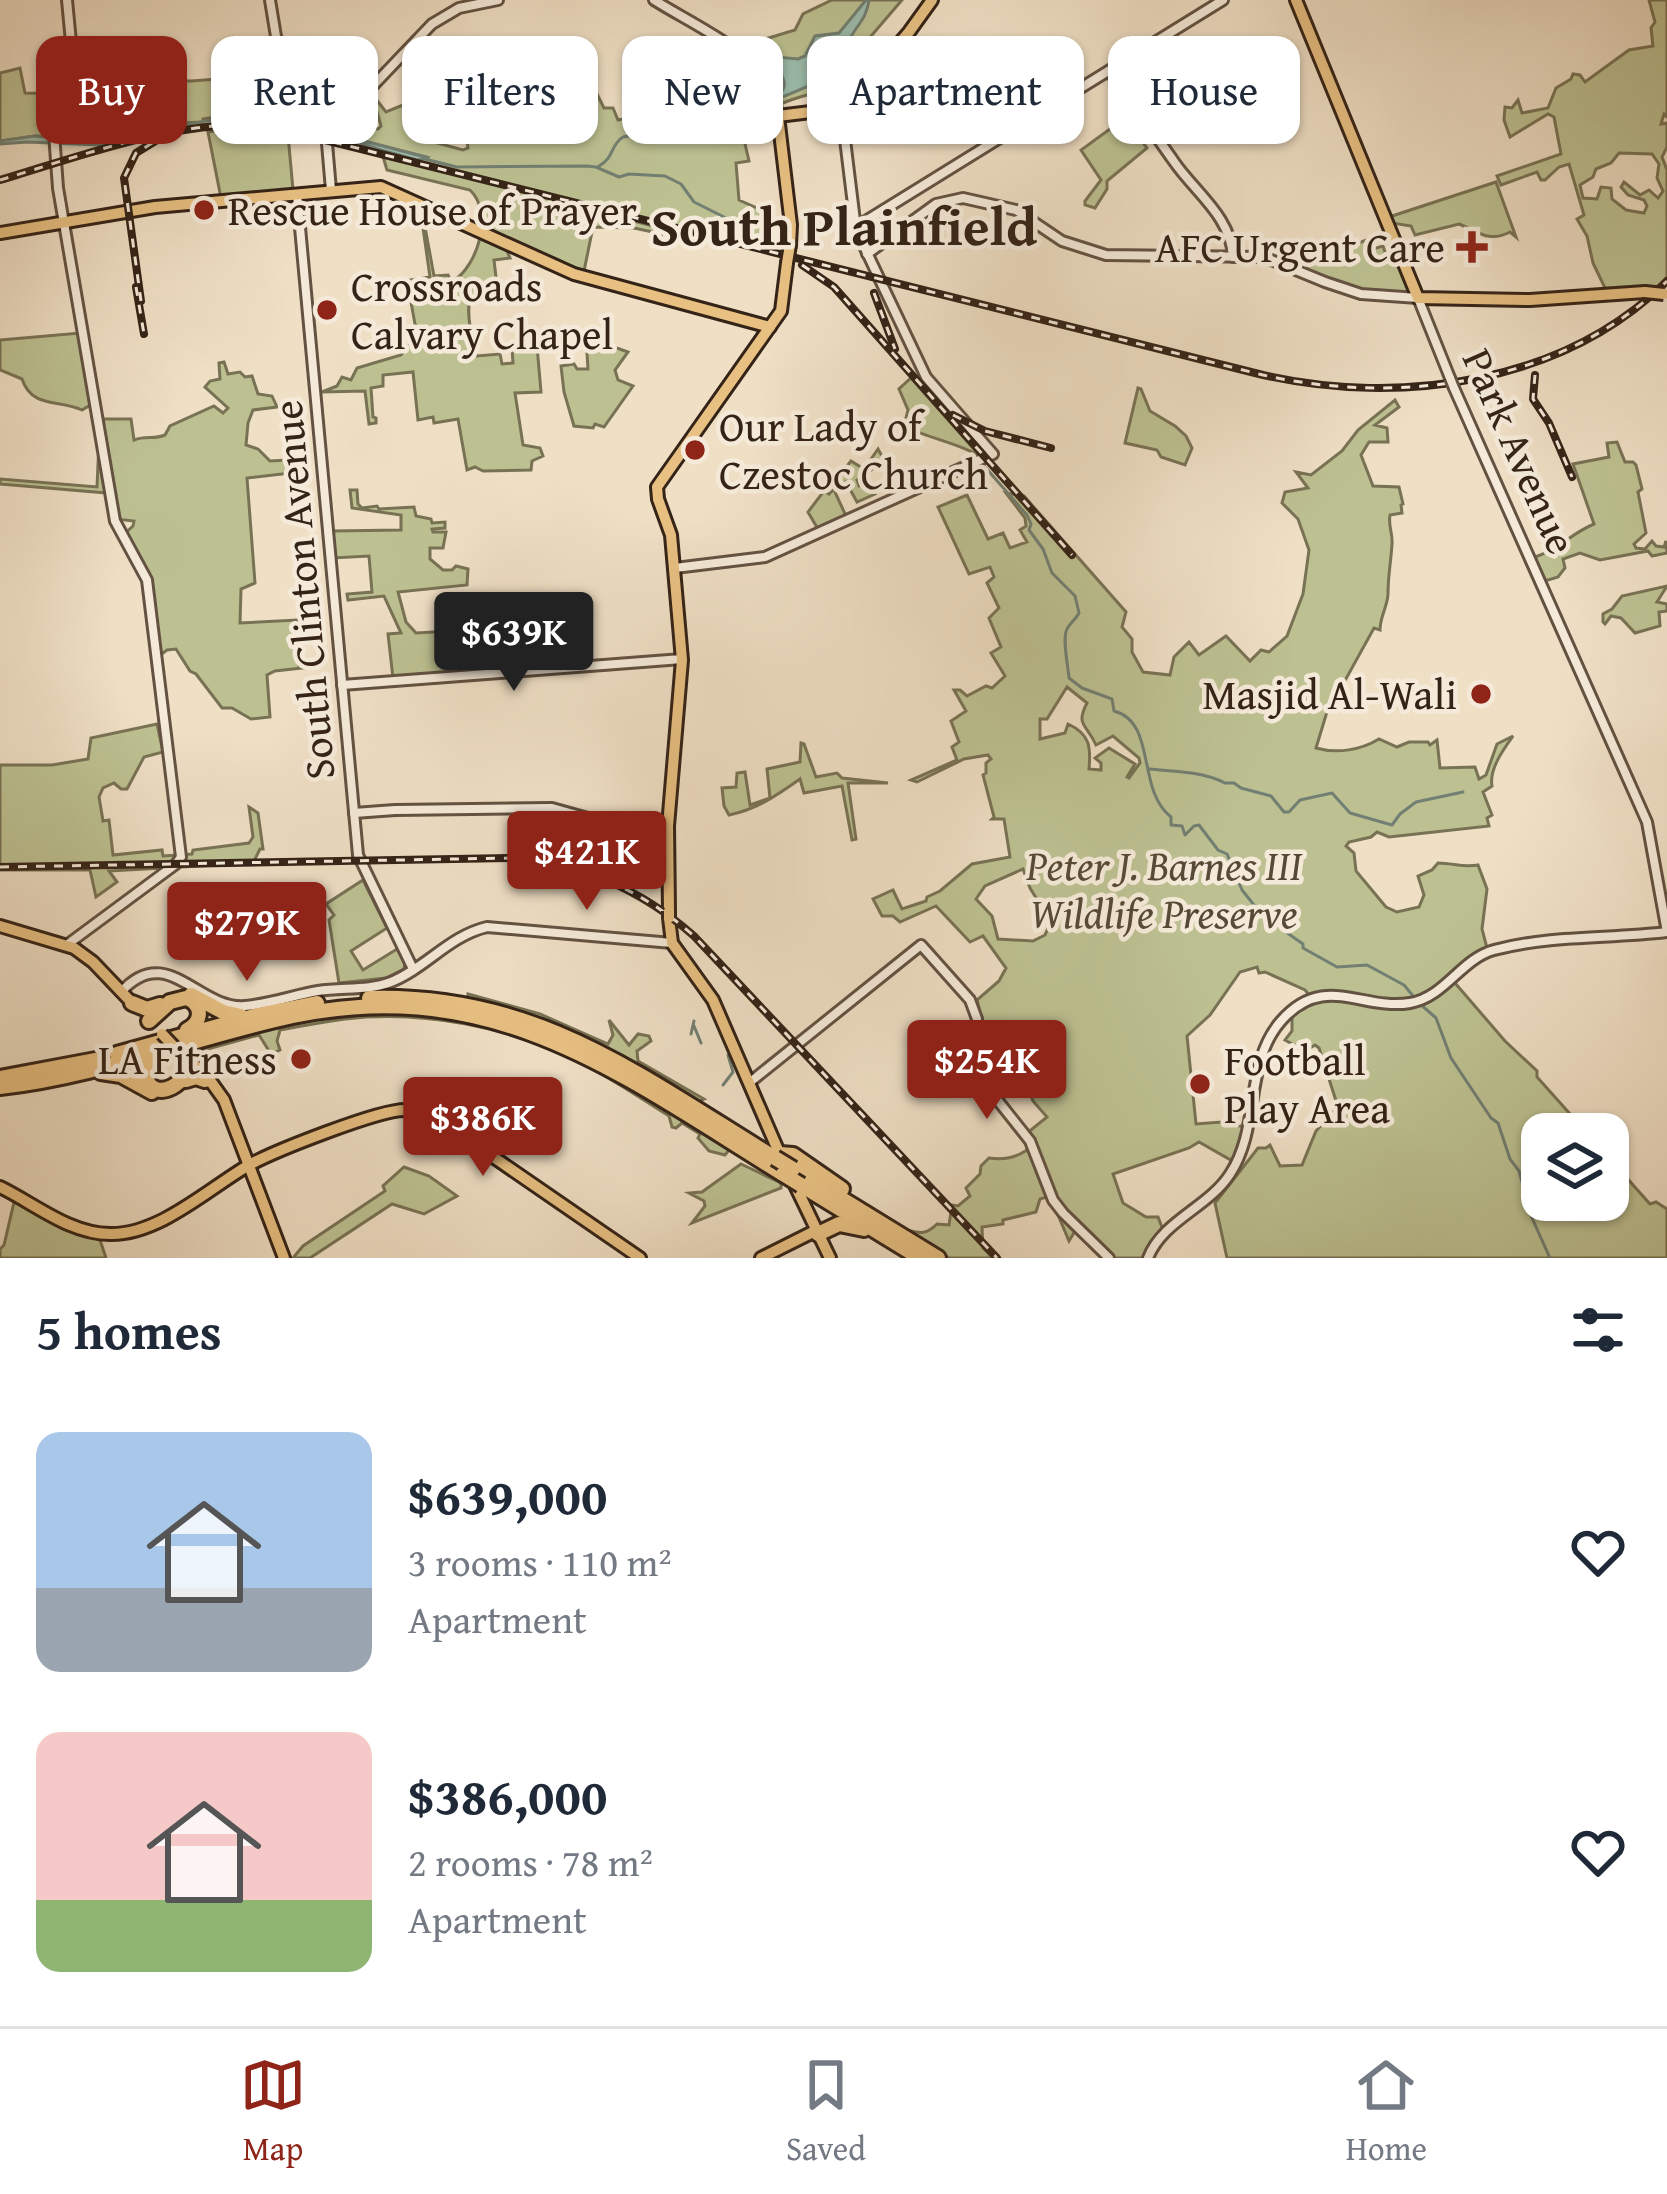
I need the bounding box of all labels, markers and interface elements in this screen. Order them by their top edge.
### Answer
chip: Buy [36,36,187,144]
chip: Rent [211,36,378,144]
chip: Filters [402,36,598,144]
chip: New [622,36,783,144]
chip: Apartment [807,36,1084,144]
chip: House [1108,36,1300,144]
place label: Rescue House of Prayer [228,179,637,240]
district label: South Plainfield [651,186,1037,265]
marker: Rescue House of Prayer [191,197,217,223]
place label: AFC Urgent Care [1155,216,1445,277]
marker: AFC Urgent Care [1456,231,1488,263]
place label: Crossroads Calvary Chapel [351,255,613,364]
marker: Crossroads Calvary Chapel [314,297,340,323]
street label: Park Avenue [1448,338,1593,563]
place label: Our Lady of Czestoc Church [719,395,988,504]
street label: South Clinton Avenue [256,398,349,782]
marker: Our Lady of Czestoc Church [682,437,708,463]
pin: $639K [430,592,598,694]
text: $639K [461,602,567,659]
place label: Masjid Al-Wali [1202,663,1457,724]
marker: Masjid Al-Wali [1468,681,1494,707]
pin: $421K [503,811,671,913]
text: $421K [534,821,640,878]
park label: Peter J. Barnes III Wildlife Preserve [1025,834,1303,943]
pin: $279K [163,882,331,984]
text: $279K [194,892,300,949]
pin: $254K [903,1020,1071,1122]
place label: LA Fitness [98,1028,277,1089]
place label: Football Play Area [1224,1029,1390,1138]
text: $254K [934,1030,1040,1087]
marker: LA Fitness [288,1046,314,1072]
marker: Football Play Area [1187,1071,1213,1097]
pin: $386K [399,1077,567,1179]
text: $386K [430,1087,536,1144]
map controls [1521,1113,1629,1221]
button: layers [1521,1113,1629,1221]
text: 5 homes [36,1293,222,1368]
icon: filters [1565,1297,1631,1363]
text: $639,000 [408,1458,607,1533]
icon: home [132,1480,276,1624]
icon: heart [1565,1519,1631,1585]
text: 3 rooms · 110 m² [408,1533,672,1590]
text: Apartment [408,1590,587,1647]
text: $386,000 [408,1758,607,1833]
icon: home [132,1780,276,1924]
icon: heart [1565,1819,1631,1885]
text: 2 rooms · 78 m² [408,1833,653,1890]
text: Apartment [408,1890,587,1947]
tab: Map [240,2052,306,2172]
tab: Saved [786,2052,866,2172]
tab: Home [1346,2052,1427,2172]

